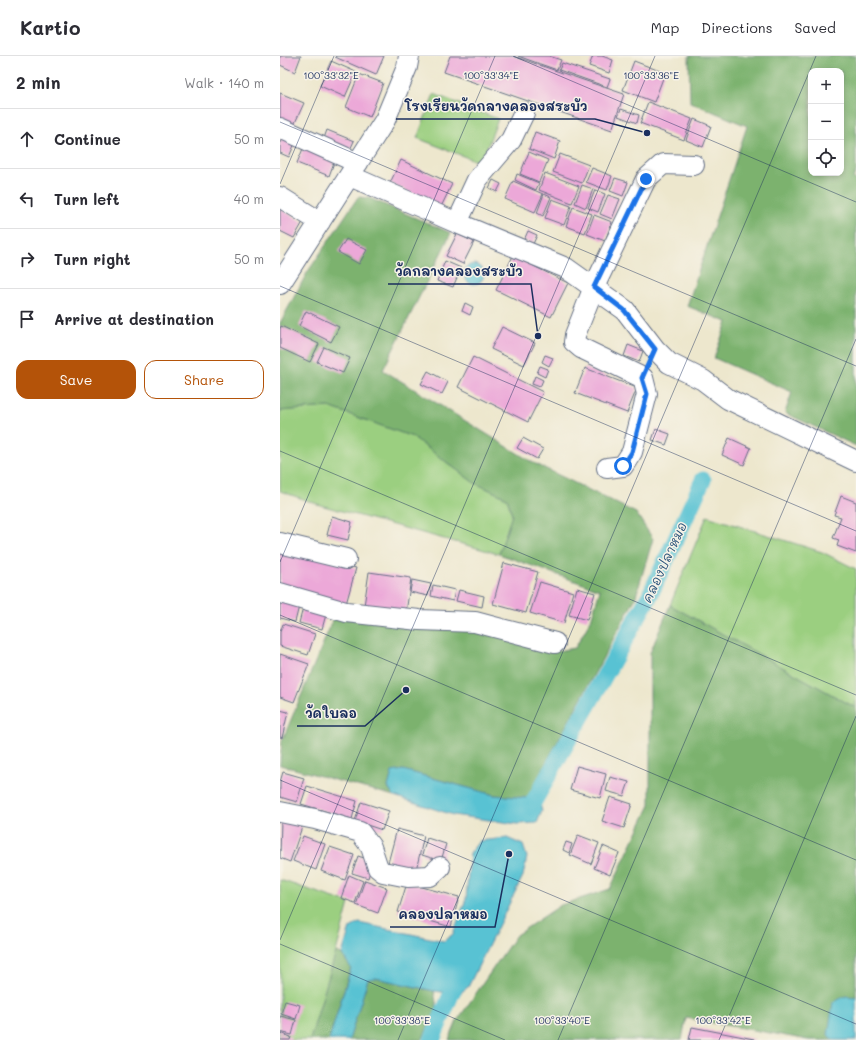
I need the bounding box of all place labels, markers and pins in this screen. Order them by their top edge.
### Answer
callout: โรงเรียนวัดกลางคลองสระบัว [396,94,595,119]
callout: วัดกลางคลองสระบัว [388,259,531,284]
callout: วัดใบลอ [297,701,365,726]
callout: คลองปลาหมอ [390,902,495,927]

